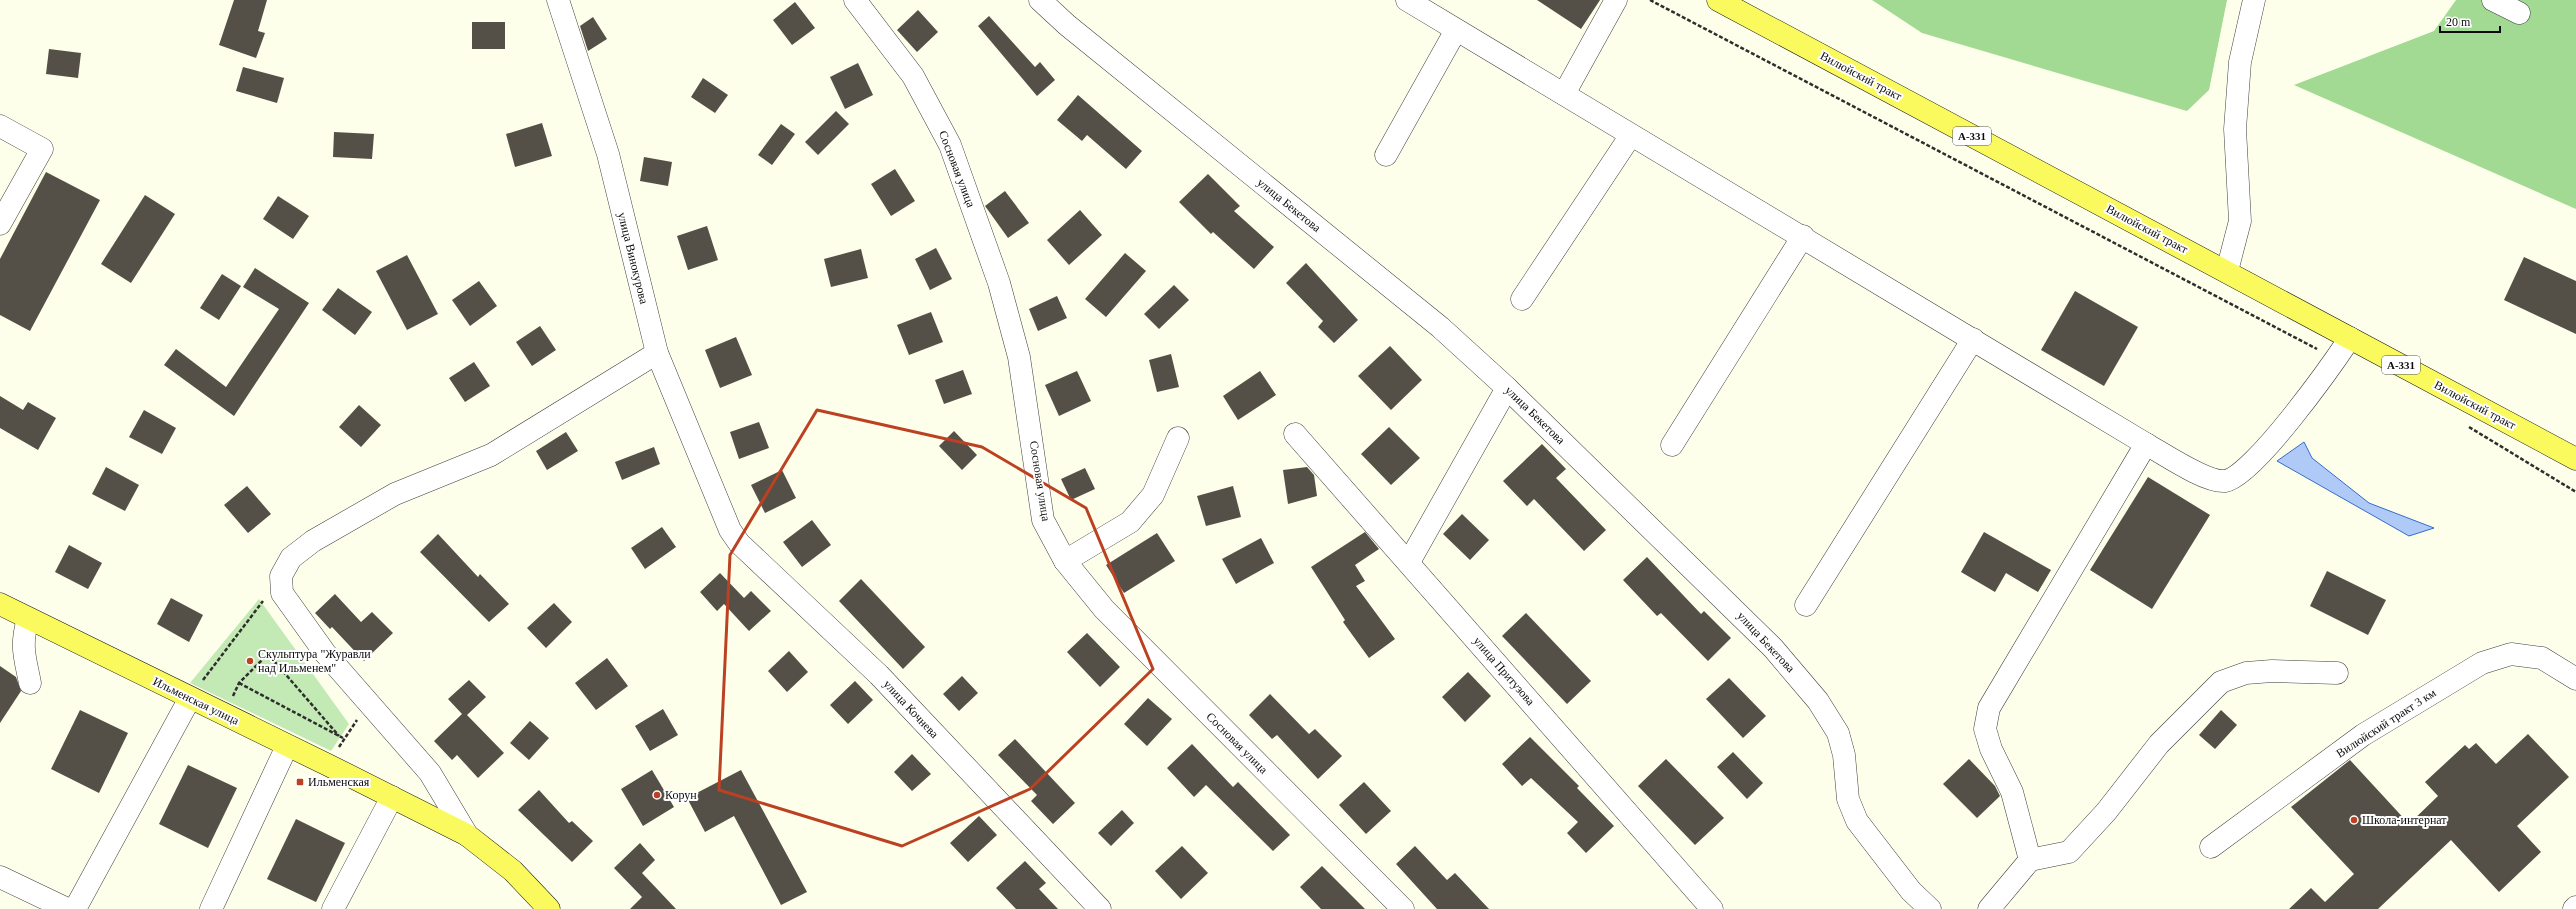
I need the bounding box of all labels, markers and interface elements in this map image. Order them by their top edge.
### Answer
scale bar [2440,8,2500,34]
text: 20 m [2446,15,2471,29]
street label: Вилюйский тракт [1818,49,1905,104]
road number: А-331 [1953,127,1991,145]
street label: Сосновая улица [936,129,978,210]
street label: улица Бекетова [1254,175,1324,235]
street label: Вилюйский тракт [2104,202,2191,257]
street label: улица Винокурова [615,211,651,306]
road number: А-331 [2382,356,2420,374]
street label: Вилюйский тракт [2432,378,2519,433]
street label: улица Бекетова [1502,383,1568,447]
street label: Сосновая улица [1027,440,1053,523]
street label: улица Бекетова [1734,609,1798,676]
street label: улица Притузова [1470,634,1538,709]
place label: Скульптура "Журавли над Ильменем" [258,647,371,675]
marker: Скульптура "Журавли над Ильменем" [245,656,255,666]
street label: Ильменская улица [151,674,242,728]
street label: улица Кочнева [881,677,942,741]
street label: Вилюйский тракт 3 км [2334,685,2439,760]
street label: Сосновая улица [1203,709,1271,777]
place label: Ильменская [308,775,370,789]
marker: Ильменская [295,777,305,787]
place label: Корун [665,788,697,802]
marker: Корун [652,790,662,800]
place label: Школа-интернат [2362,813,2447,827]
marker: Школа-интернат [2349,815,2359,825]

